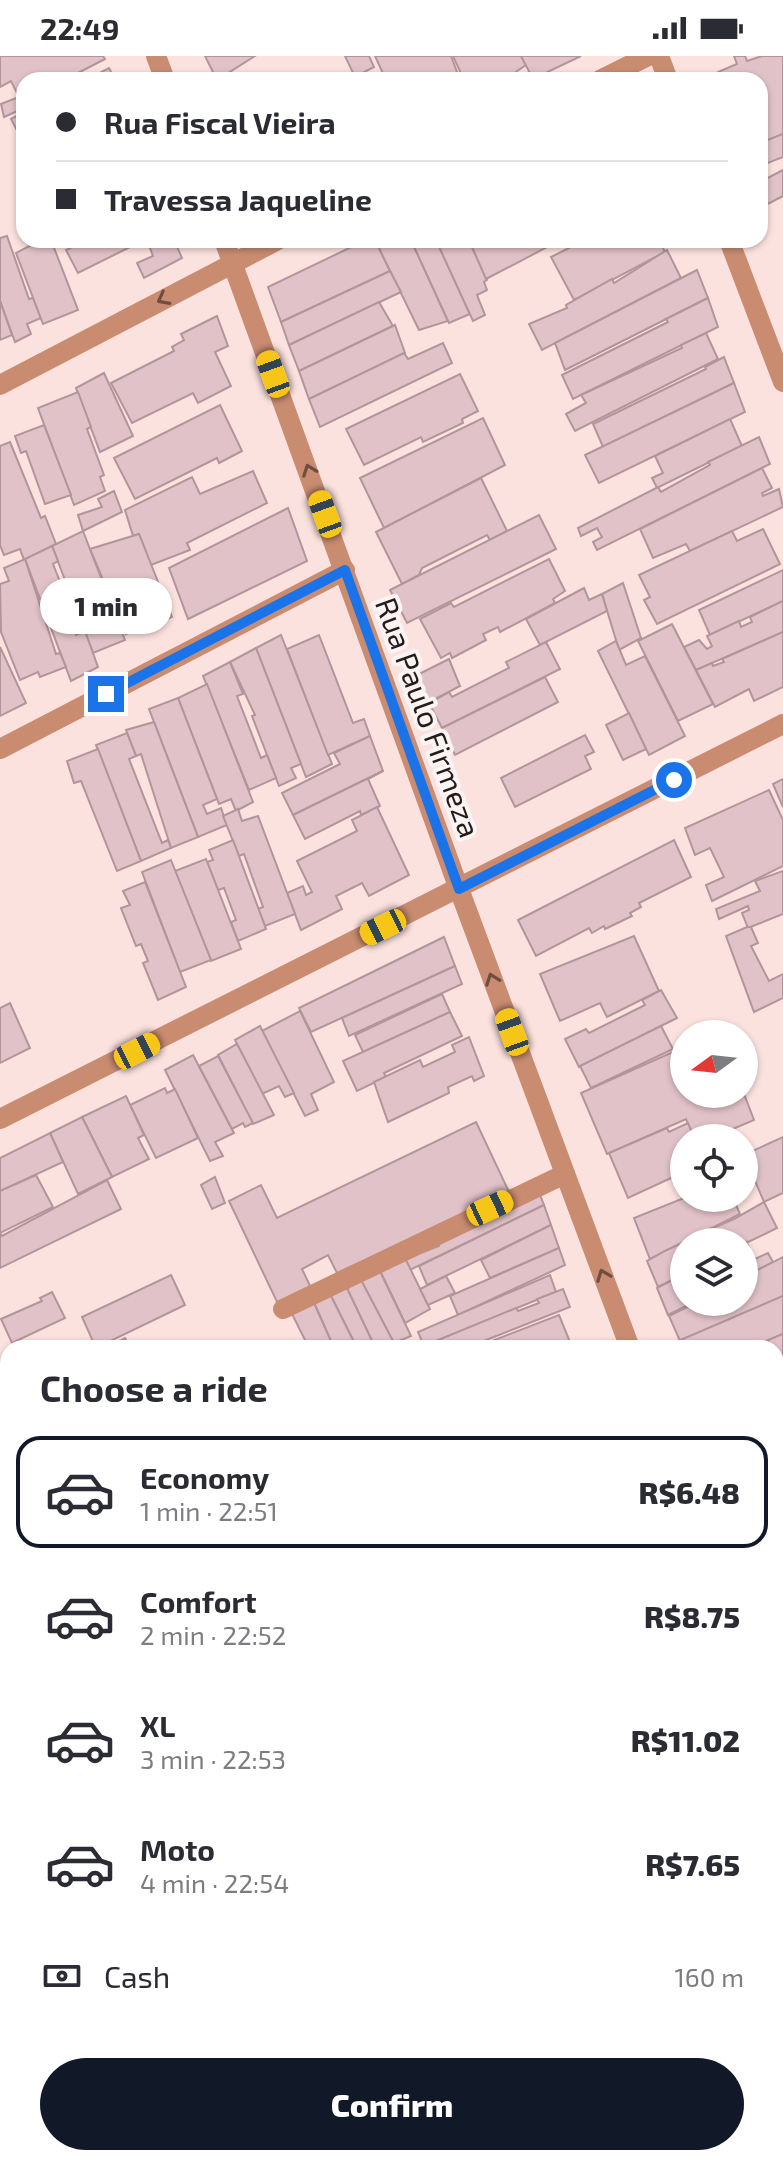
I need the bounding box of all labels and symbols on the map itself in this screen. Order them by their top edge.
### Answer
one-way arrow [157,289,172,304]
car [254,347,292,401]
one-way arrow [302,464,319,478]
car [306,487,344,541]
callout: 1 min [40,578,172,634]
street label: Rua Paulo Firmeza [369,592,489,842]
route end [88,676,124,712]
route start [656,762,692,798]
car [356,906,410,948]
one-way arrow [485,973,502,987]
car [493,1005,531,1059]
north arrow [670,1020,758,1108]
car [110,1029,164,1073]
car [463,1187,517,1229]
one-way arrow [596,1269,613,1283]

